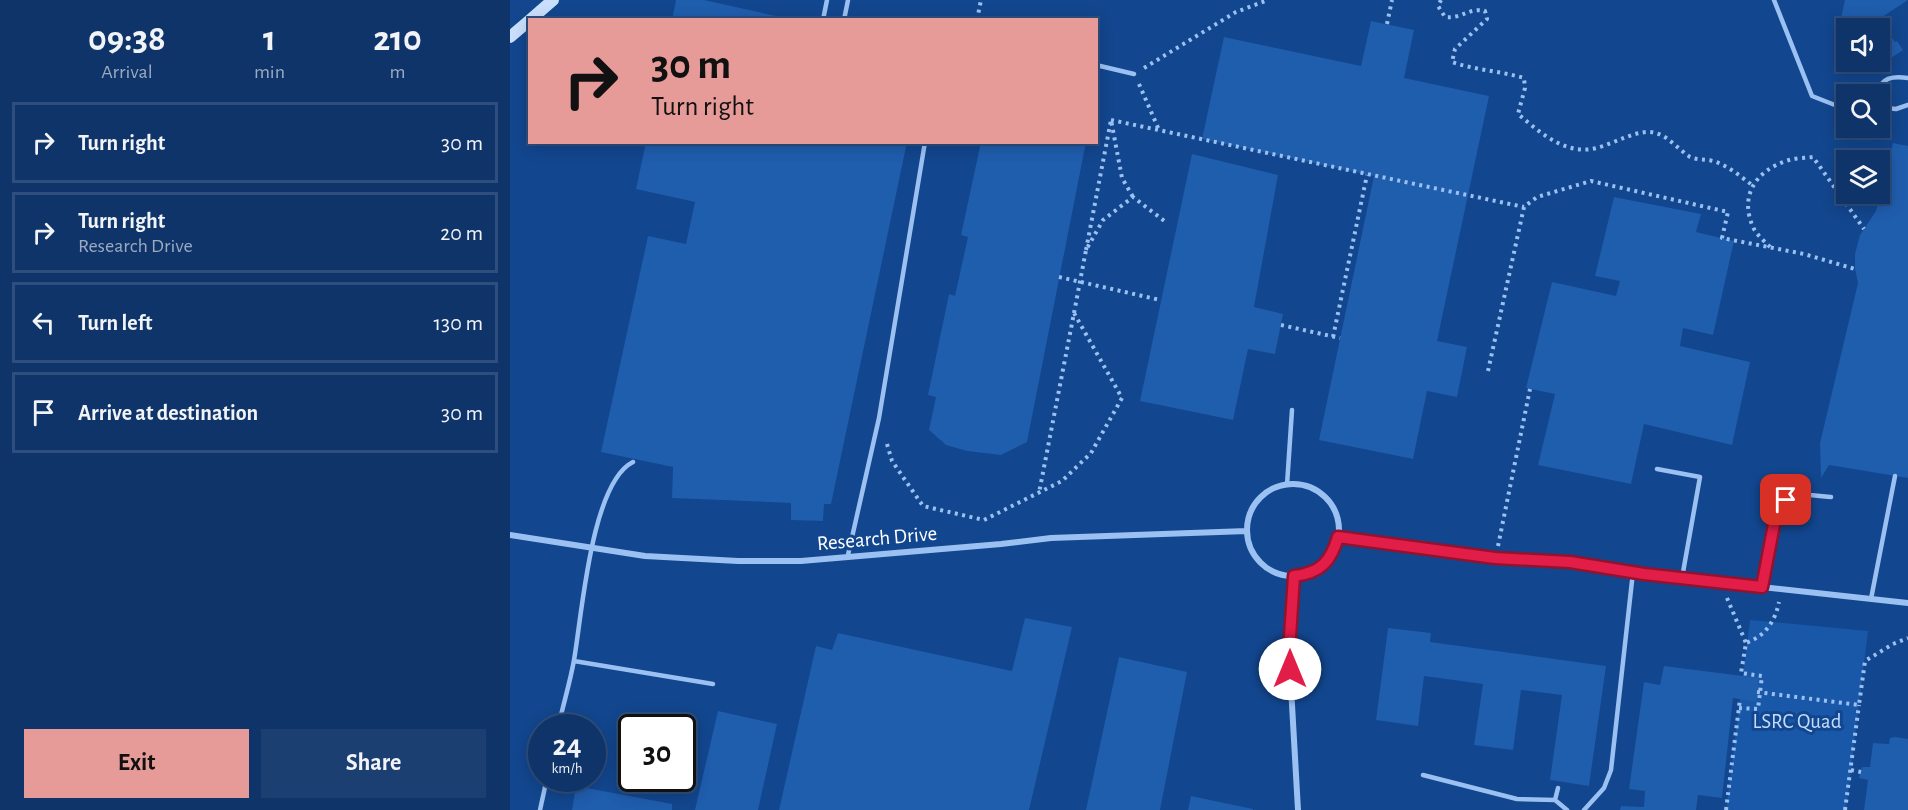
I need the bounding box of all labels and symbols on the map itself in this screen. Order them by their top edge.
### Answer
pin [1760,474,1811,525]
street label: Research Drive [816,523,938,554]
position arrow [1258,637,1322,701]
park label: LSRC Quad [1752,711,1842,732]
speed limit sign: 30 [618,714,696,792]

